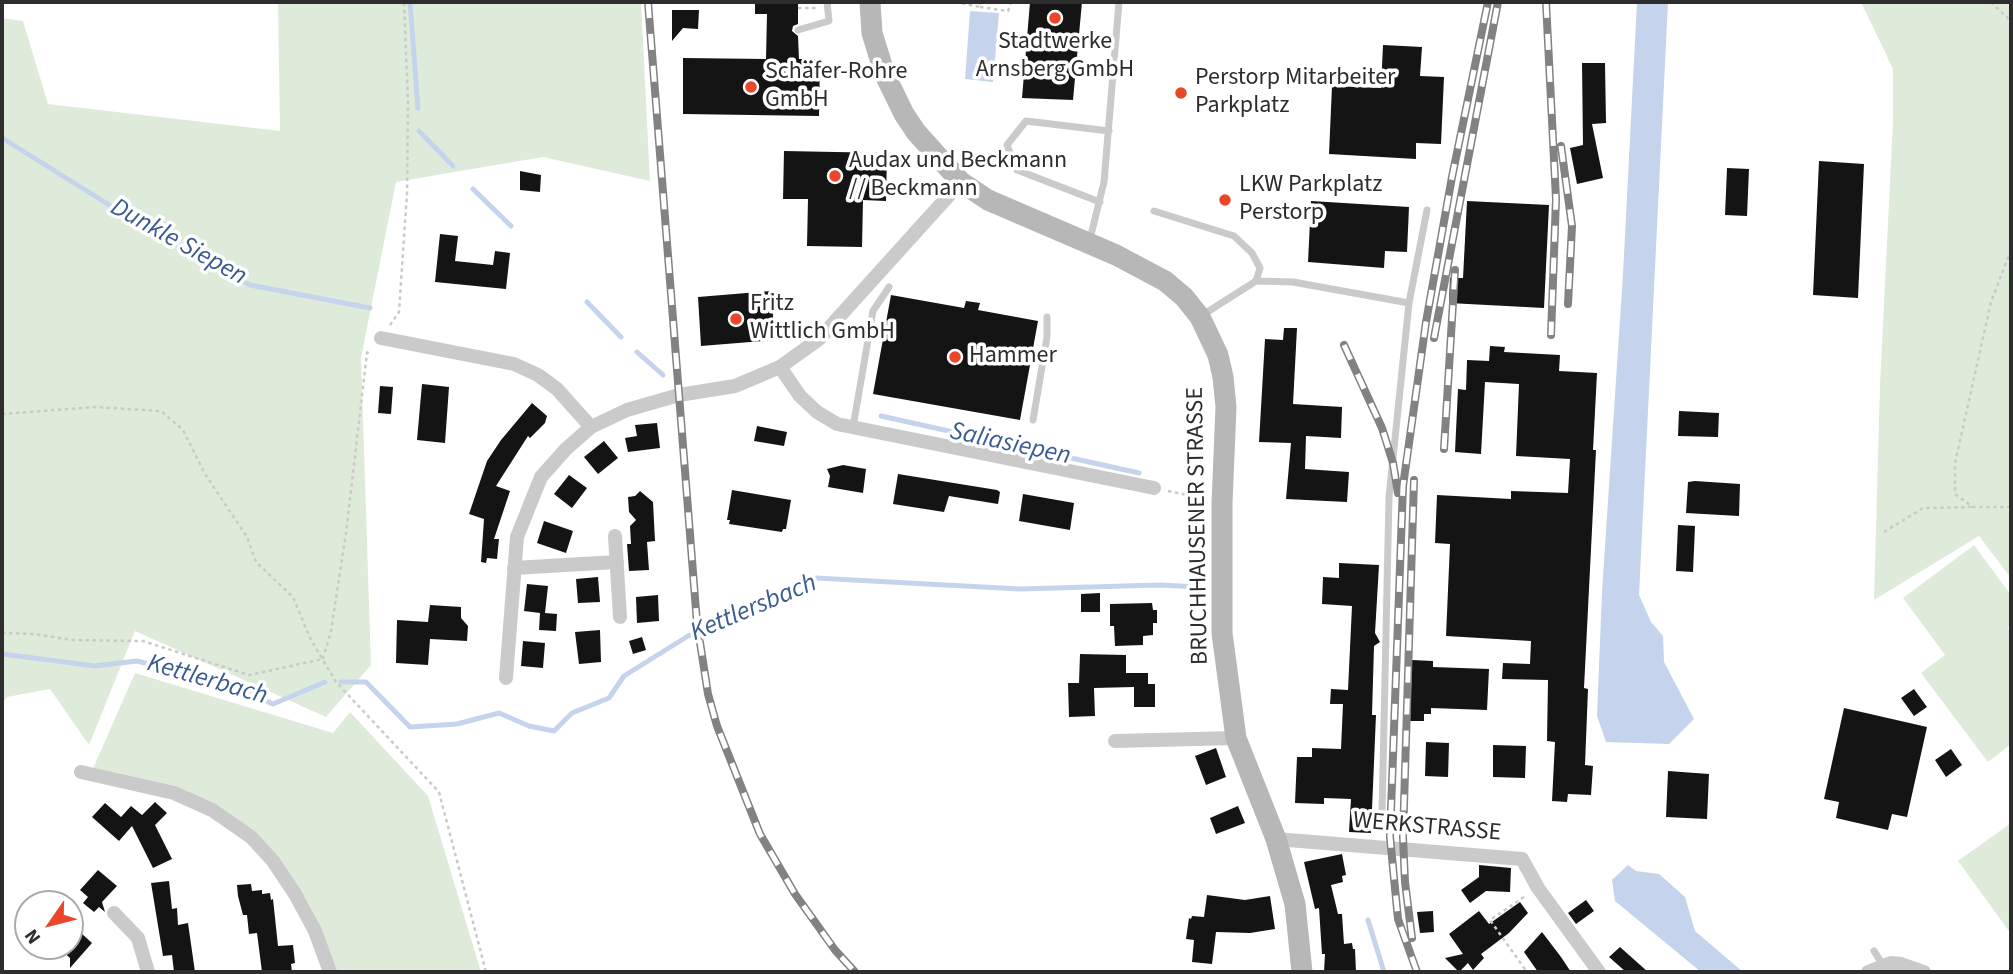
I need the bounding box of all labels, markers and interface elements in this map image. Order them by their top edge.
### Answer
marker: Stadtwerke Arnsberg GmbH [1047,10,1063,26]
place label: Stadtwerke Arnsberg GmbH [976,29,1134,85]
place label: Schäfer-Rohre GmbH [765,59,907,115]
place label: Perstorp Mitarbeiter Parkplatz [1195,65,1395,121]
marker: Schäfer-Rohre GmbH [743,79,759,95]
marker: Perstorp Mitarbeiter Parkplatz [1173,85,1189,101]
place label: Audax und Beckmann // Beckmann [849,148,1067,204]
marker: Audax und Beckmann // Beckmann [827,168,843,184]
place label: LKW Parkplatz Perstorp [1239,172,1382,228]
marker: LKW Parkplatz Perstorp [1217,192,1233,208]
water label: Dunkle Siepen [104,193,252,293]
place label: Fritz Wittlich GmbH [750,291,895,347]
marker: Fritz Wittlich GmbH [728,311,744,327]
place label: Hammer [969,343,1057,371]
marker: Hammer [947,349,963,365]
street label: BRUCHHAUSENER STRASSE [1182,387,1216,665]
water label: Saliasiepen [947,417,1073,473]
water label: Kettlersbach [686,568,822,650]
water label: Kettlerbach [143,649,271,713]
street label: WERKSTRASSE [1352,807,1502,849]
north arrow [14,890,84,960]
text: N [18,923,48,949]

